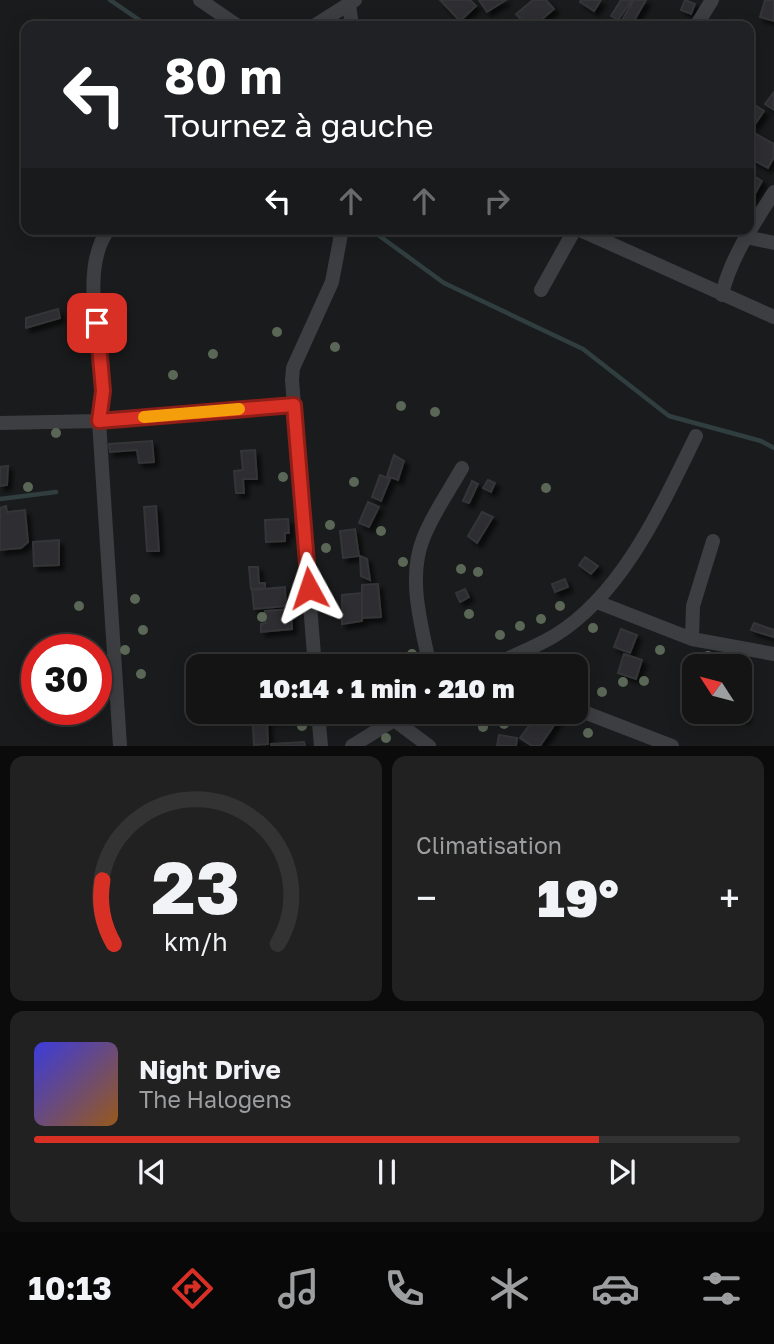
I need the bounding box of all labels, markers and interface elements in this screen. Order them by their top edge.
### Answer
text: 80 m [164,46,282,105]
icon: left [49,49,140,140]
text: Tournez à gauche [164,106,433,144]
icon: left [259,182,297,220]
icon: ahead [332,182,370,220]
icon: ahead [405,182,443,220]
icon: right [478,182,516,220]
pin [67,293,127,353]
icon: arrive [78,304,116,342]
position arrow [272,551,346,625]
speed limit sign: 30 [21,634,112,725]
north arrow [682,654,752,724]
map controls [682,654,752,724]
text: 10:14 · 1 min · 210 m [259,673,515,704]
text: Climatisation [416,831,562,859]
text: 23 [152,844,240,931]
text: 19° [537,866,619,928]
text: − [416,875,437,920]
text: + [719,875,740,920]
text: km/h [164,926,228,957]
text: Night Drive [139,1054,281,1085]
text: The Halogens [139,1085,292,1113]
icon: previous [133,1153,171,1191]
icon: pause [368,1153,406,1191]
icon: next [603,1153,641,1191]
icon: directions [168,1264,217,1313]
icon: music [274,1264,323,1313]
icon: phone [380,1264,429,1313]
icon: climate [485,1264,534,1313]
icon: car [591,1264,640,1313]
icon: filters [697,1264,746,1313]
text: 10:13 [28,1269,112,1307]

